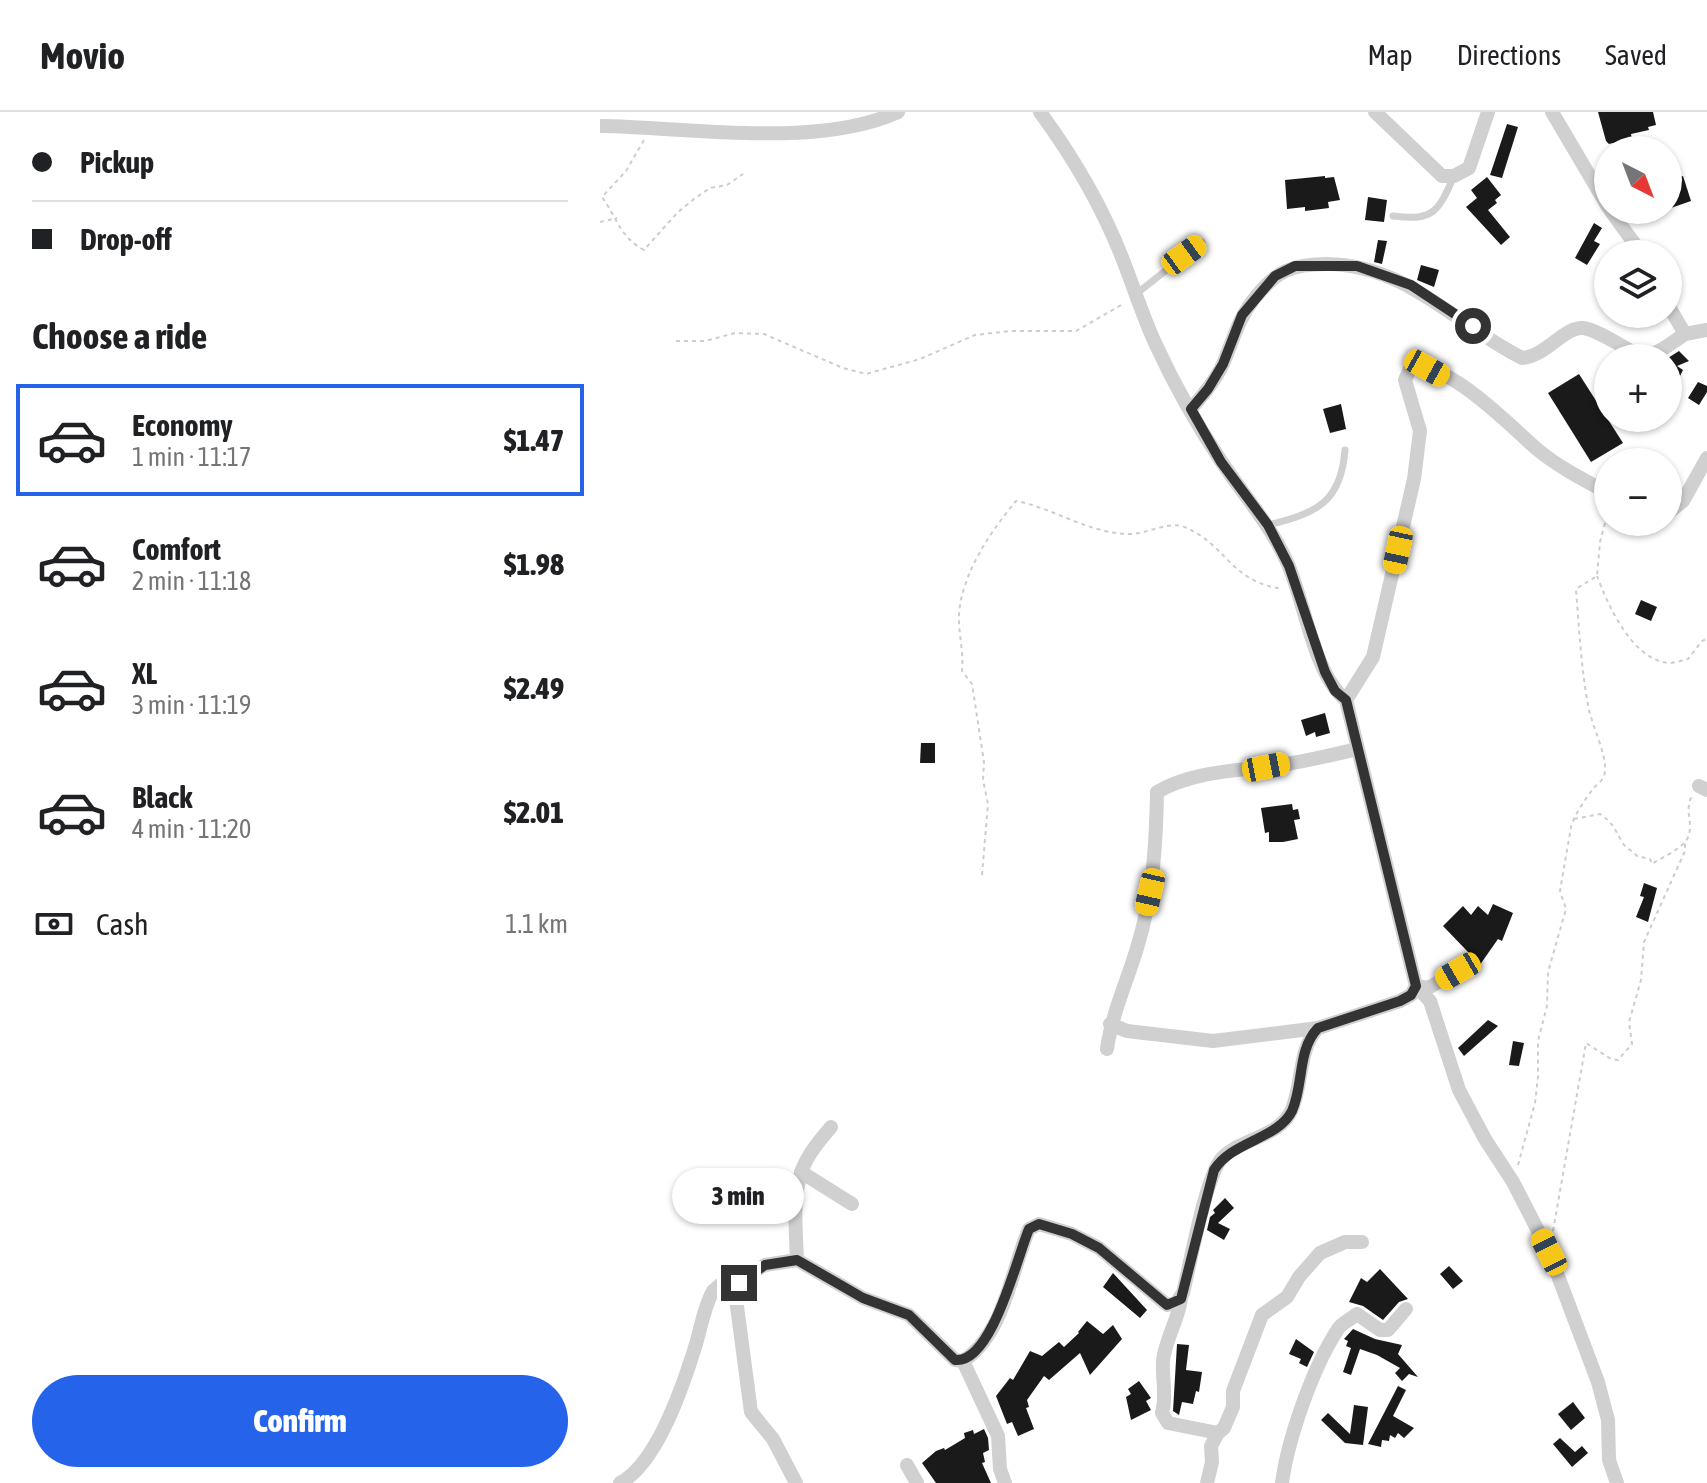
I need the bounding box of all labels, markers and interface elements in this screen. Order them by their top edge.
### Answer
text: Movio [40,34,125,77]
text: Map [1368,39,1413,71]
text: Directions [1457,39,1561,71]
text: Saved [1605,39,1667,71]
north arrow [1594,136,1682,224]
map controls [1594,136,1682,536]
text: Pickup [80,145,154,179]
text: Drop-off [80,222,172,256]
car [1158,231,1210,279]
button: layers [1594,240,1682,328]
route start [1455,308,1491,344]
text: Choose a ride [32,315,207,357]
button: + [1594,344,1682,432]
car [1400,346,1454,390]
icon: car [36,404,108,476]
text: Economy [132,408,233,442]
text: $1.47 [504,423,564,457]
text: 1 min · 11:17 [132,442,251,472]
button: − [1594,448,1682,536]
car [1381,524,1415,576]
icon: car [36,528,108,600]
text: Comfort [132,532,221,566]
text: $1.98 [504,547,564,581]
text: 2 min · 11:18 [132,566,251,596]
icon: car [36,652,108,724]
text: XL [132,656,157,690]
text: $2.49 [504,671,564,705]
text: 3 min · 11:19 [132,690,251,720]
car [1240,751,1292,783]
icon: car [36,776,108,848]
text: Black [132,780,192,814]
text: $2.01 [504,795,564,829]
text: 4 min · 11:20 [132,814,251,844]
car [1133,866,1167,918]
icon: cash [32,902,76,946]
text: Cash [96,907,149,941]
text: 1.1 km [505,909,568,939]
car [1431,949,1485,993]
callout: 3 min [673,1167,805,1223]
text: 3 min [711,1181,765,1211]
car [1527,1225,1571,1279]
route end [721,1265,757,1301]
button: Confirm [32,1375,568,1467]

